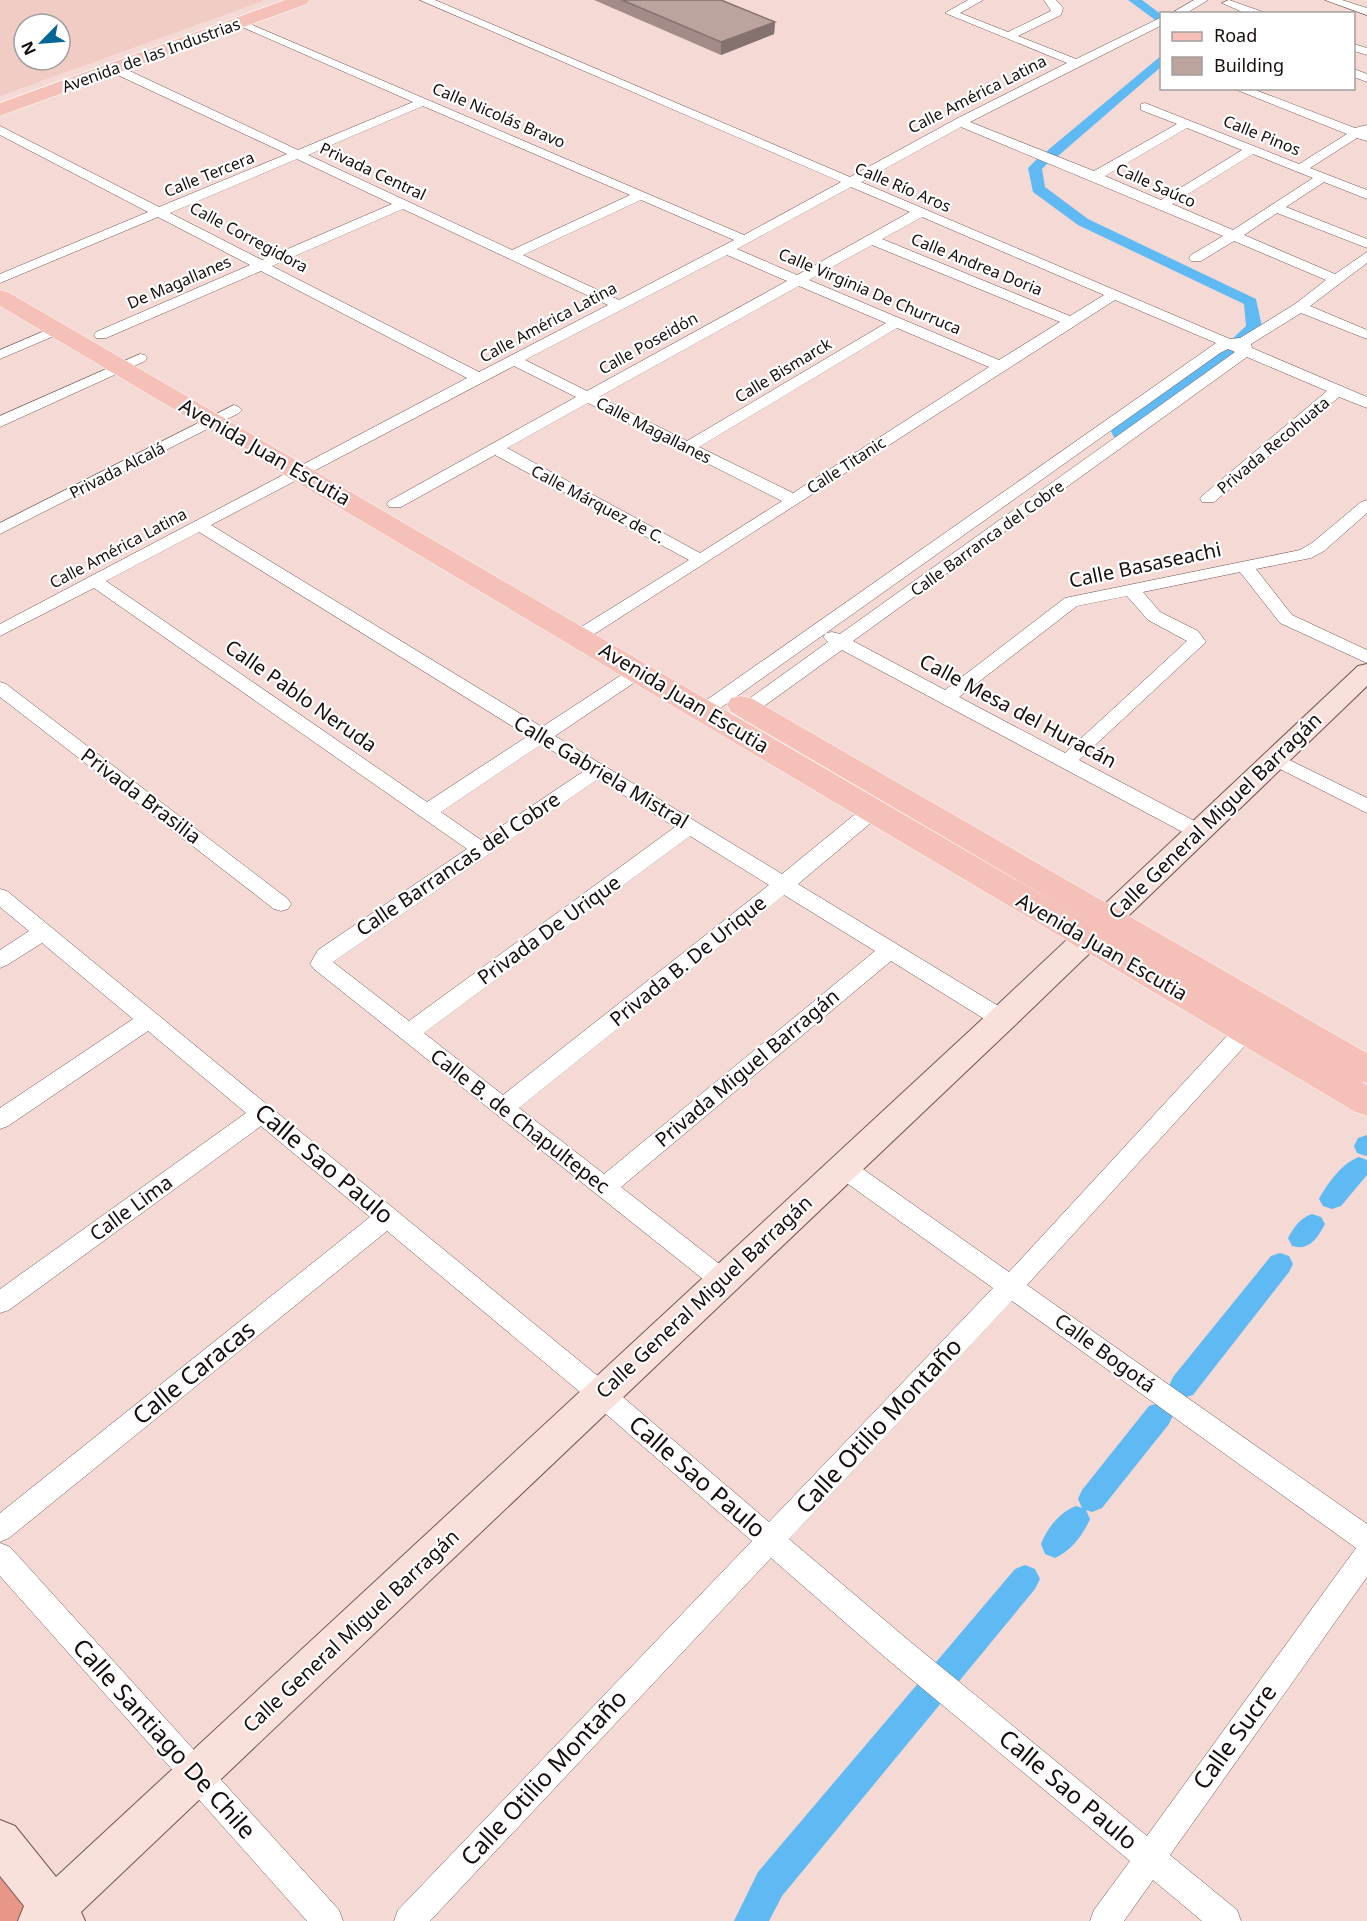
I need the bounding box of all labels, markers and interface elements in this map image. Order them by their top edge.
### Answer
north arrow [12,12,72,72]
street label: Avenida de las Industrias [59,12,243,98]
legend [1160,12,1355,90]
text: Road [1214,23,1257,47]
text: N [16,38,41,59]
street label: Calle América Latina [904,50,1050,138]
text: Building [1214,53,1284,77]
street label: Calle Nicolás Bravo [429,77,569,153]
street label: Calle Pinos [1220,110,1304,160]
street label: Privada Central [316,137,430,205]
street label: Calle Tercera [161,146,257,202]
street label: Calle Río Aros [852,157,954,217]
street label: Calle Saúco [1112,158,1200,212]
street label: Calle Corregidora [186,197,312,277]
street label: Calle Andrea Doria [908,228,1046,300]
street label: Calle Virginia De Churruca [775,243,965,339]
street label: De Magallanes [124,250,234,314]
street label: Calle América Latina [476,277,620,367]
street label: Calle Poseidón [595,307,701,379]
street label: Calle Bismarck [731,332,836,408]
street label: Calle Magallanes [593,391,715,469]
street label: Privada Recohuata [1212,391,1334,499]
street label: Avenida Juan Escutia [175,392,356,512]
street label: Calle Titanic [802,431,890,499]
street label: Privada Alcalá [65,436,169,504]
street label: Calle Márquez de C. [527,460,669,548]
street label: Calle Barranca del Cobre [906,475,1068,601]
street label: Calle América Latina [46,503,190,593]
street label: Calle Basaseachi [1066,535,1223,594]
street label: Calle Pablo Neruda [220,633,382,758]
street label: Avenida Juan Escutia [594,636,774,759]
street label: Calle Mesa del Huracán [915,647,1121,774]
street label: Calle General Miguel Barragán [1102,706,1327,925]
street label: Calle Gabriela Mistral [509,709,694,834]
street label: Privada Brasilia [76,741,207,850]
street label: Calle Barrancas del Cobre [351,785,565,942]
street label: Privada De Urique [472,869,626,991]
street label: Avenida Juan Escutia [1012,887,1193,1007]
street label: Privada B. De Urique [604,889,772,1032]
street label: Privada Miguel Barragán [649,982,844,1153]
street label: Calle B. de Chapultepec [425,1042,616,1199]
street label: Calle Sao Paulo [249,1095,401,1231]
street label: Calle Lima [84,1168,178,1247]
street label: Calle General Miguel Barragán [590,1189,818,1404]
street label: Calle Bogotá [1049,1307,1161,1398]
street label: Calle Caracas [125,1312,261,1431]
street label: Calle Otilio Montaño [787,1330,968,1520]
street label: Calle Sao Paulo [622,1407,774,1545]
street label: Calle General Miguel Barragán [237,1523,465,1738]
street label: Calle Santiago De Chile [66,1631,264,1845]
street label: Calle Sucre [1184,1677,1283,1796]
street label: Calle Otilio Montaño [452,1682,633,1872]
street label: Calle Sao Paulo [993,1721,1145,1857]

